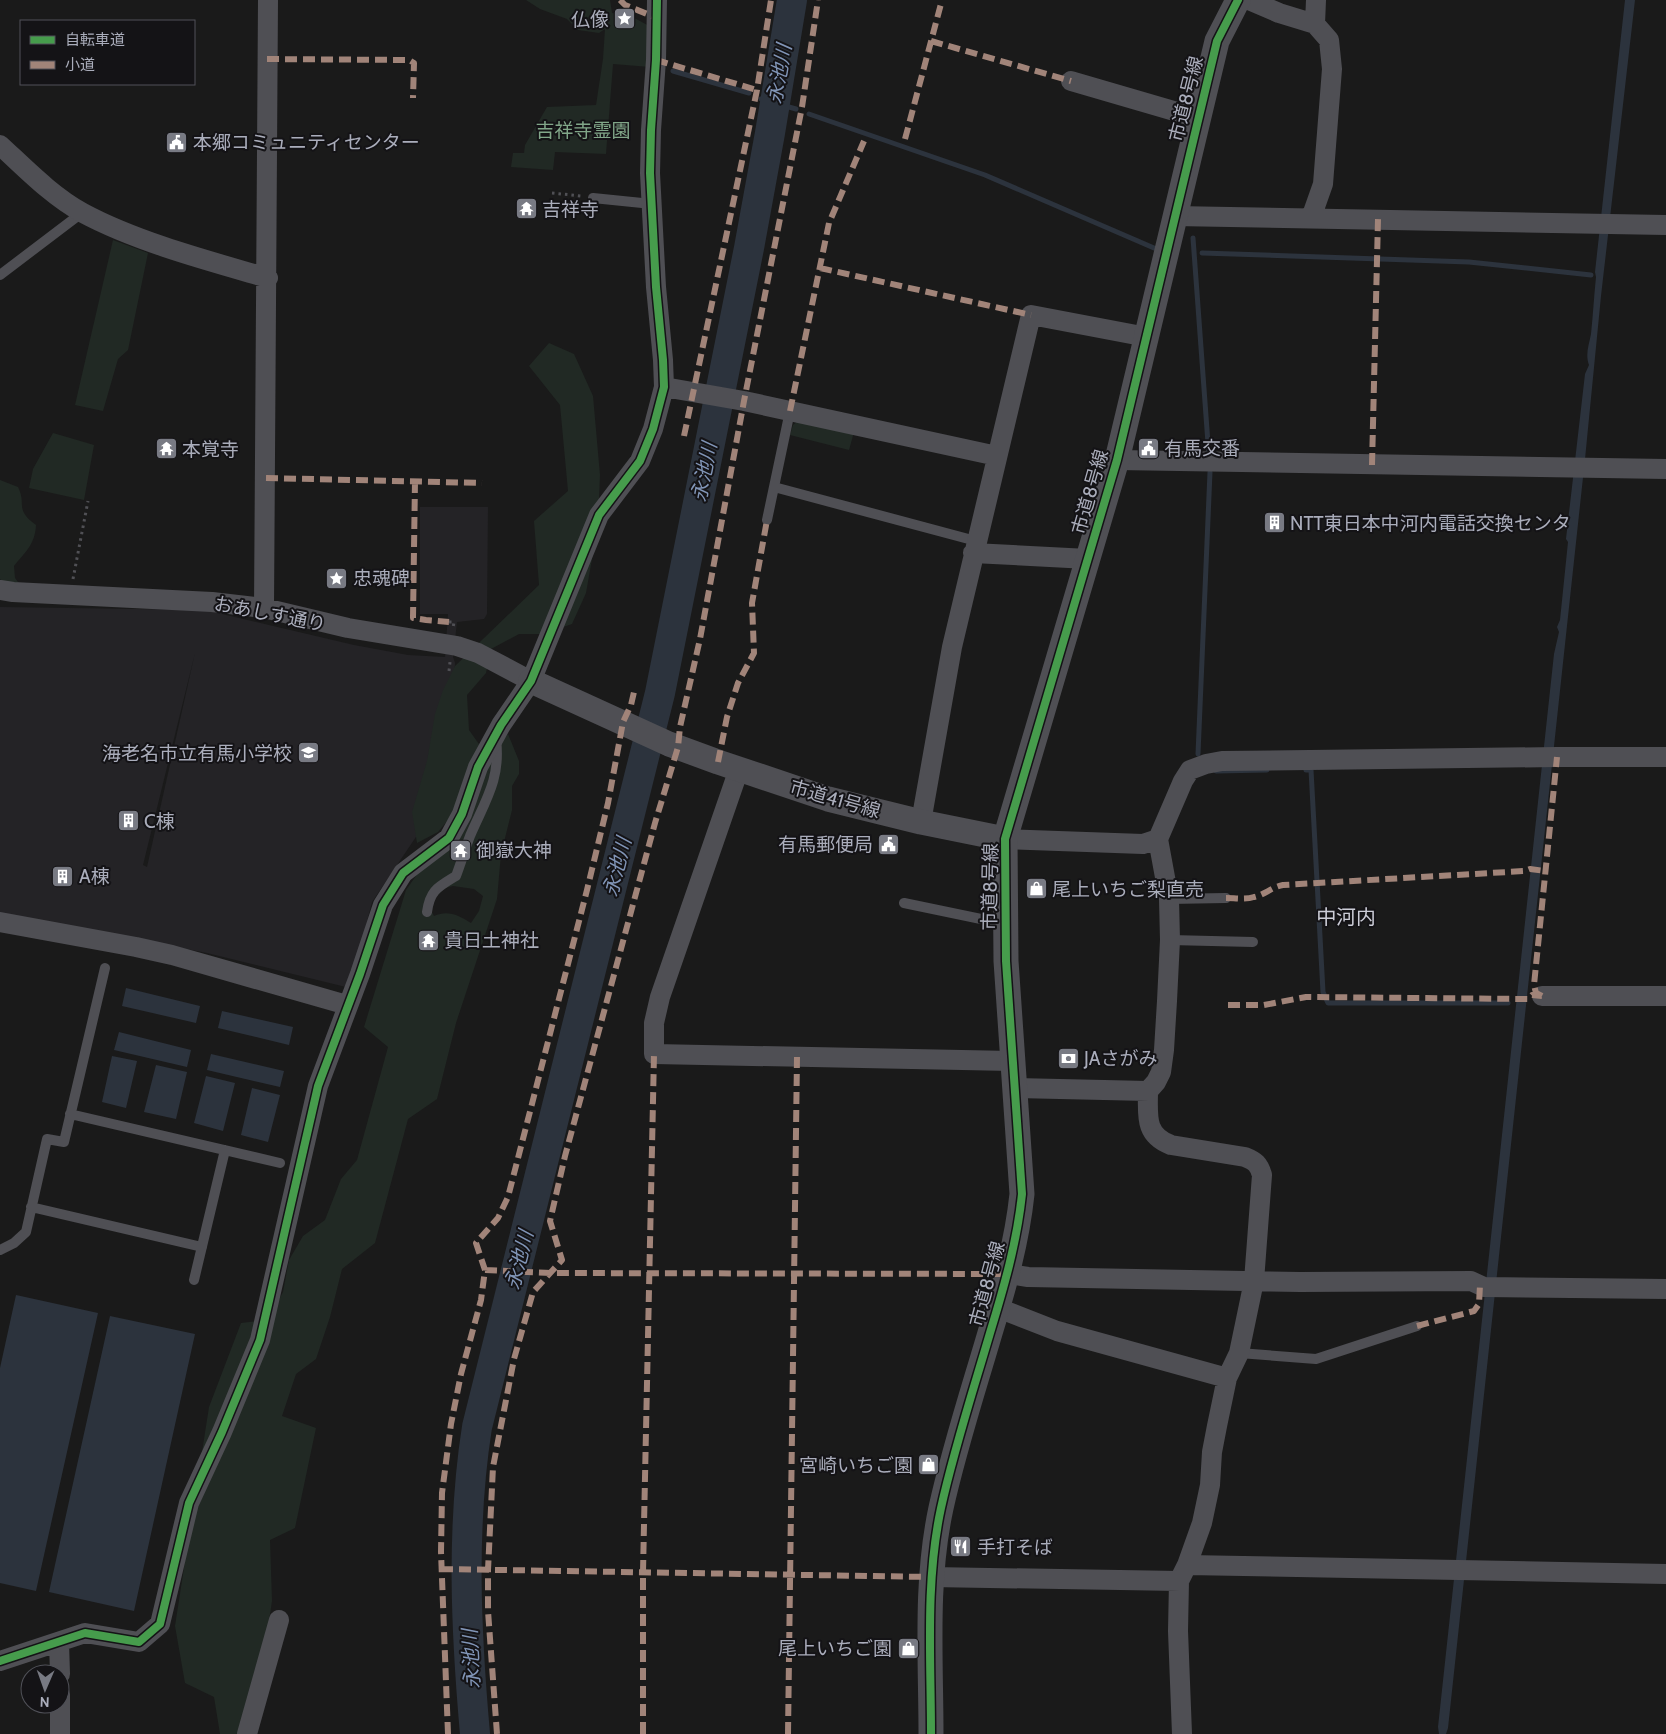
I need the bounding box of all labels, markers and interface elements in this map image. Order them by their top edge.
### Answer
place icon: 仏像 [613,7,637,31]
place label: 仏像 [571,8,609,31]
legend [20,20,195,85]
text: 自転車道 [65,31,125,49]
water label: 永池川 [762,40,796,106]
street label: 市道8号線 [1164,54,1208,144]
text: 小道 [65,56,95,74]
park label: 吉祥寺霊園 [535,119,631,142]
public building icon: 本郷コミュニティセンター [165,130,189,154]
place label: 本郷コミュニティセンター [193,131,420,154]
temple icon: 吉祥寺 [514,197,538,221]
place label: 吉祥寺 [542,198,599,221]
public building icon: 有馬交番 [1136,436,1160,460]
temple icon: 本覚寺 [154,437,178,461]
place label: 有馬交番 [1164,437,1240,460]
place label: 本覚寺 [182,438,239,461]
water label: 永池川 [686,438,722,504]
street label: 市道8号線 [1067,447,1113,537]
building icon: NTT東日本中河内電話交換センタ [1262,511,1286,535]
place label: NTT東日本中河内電話交換センタ [1290,512,1571,535]
place icon: 忠魂碑 [325,566,349,590]
place label: 忠魂碑 [353,567,410,590]
street label: おあしす通り [212,592,328,636]
school or university icon: 海老名市立有馬小学校 [296,741,320,765]
place label: 海老名市立有馬小学校 [102,742,292,765]
street label: 市道41号線 [787,775,883,823]
building icon: C棟 [116,809,140,833]
place label: C棟 [144,810,175,833]
public building icon: 有馬郵便局 [877,832,901,856]
water label: 永池川 [598,833,636,899]
place label: 有馬郵便局 [778,833,873,856]
temple icon: 御嶽大神 [448,838,472,862]
place label: 御嶽大神 [476,839,552,862]
street label: 市道8号線 [978,843,1002,931]
building icon: A棟 [51,864,75,888]
place label: A棟 [79,865,110,888]
shop icon: 尾上いちご梨直売 [1024,877,1048,901]
place label: 尾上いちご梨直売 [1052,878,1204,901]
district label: 中河内 [1316,905,1376,929]
temple icon: 貴日土神社 [416,928,440,952]
place label: 貴日土神社 [444,929,539,952]
bank icon: JAさがみ [1056,1046,1080,1070]
place label: JAさがみ [1083,1047,1158,1070]
water label: 永池川 [500,1226,538,1292]
street label: 市道8号線 [965,1239,1009,1329]
shop icon: 宮崎いちご園 [917,1453,941,1477]
place label: 宮崎いちご園 [799,1454,913,1477]
restaurant icon: 手打そば [949,1535,973,1559]
place label: 手打そば [977,1536,1053,1559]
water label: 永池川 [457,1626,485,1690]
shop icon: 尾上いちご園 [896,1636,920,1660]
place label: 尾上いちご園 [778,1637,892,1660]
north arrow [20,1664,70,1714]
text: N [39,1693,50,1711]

